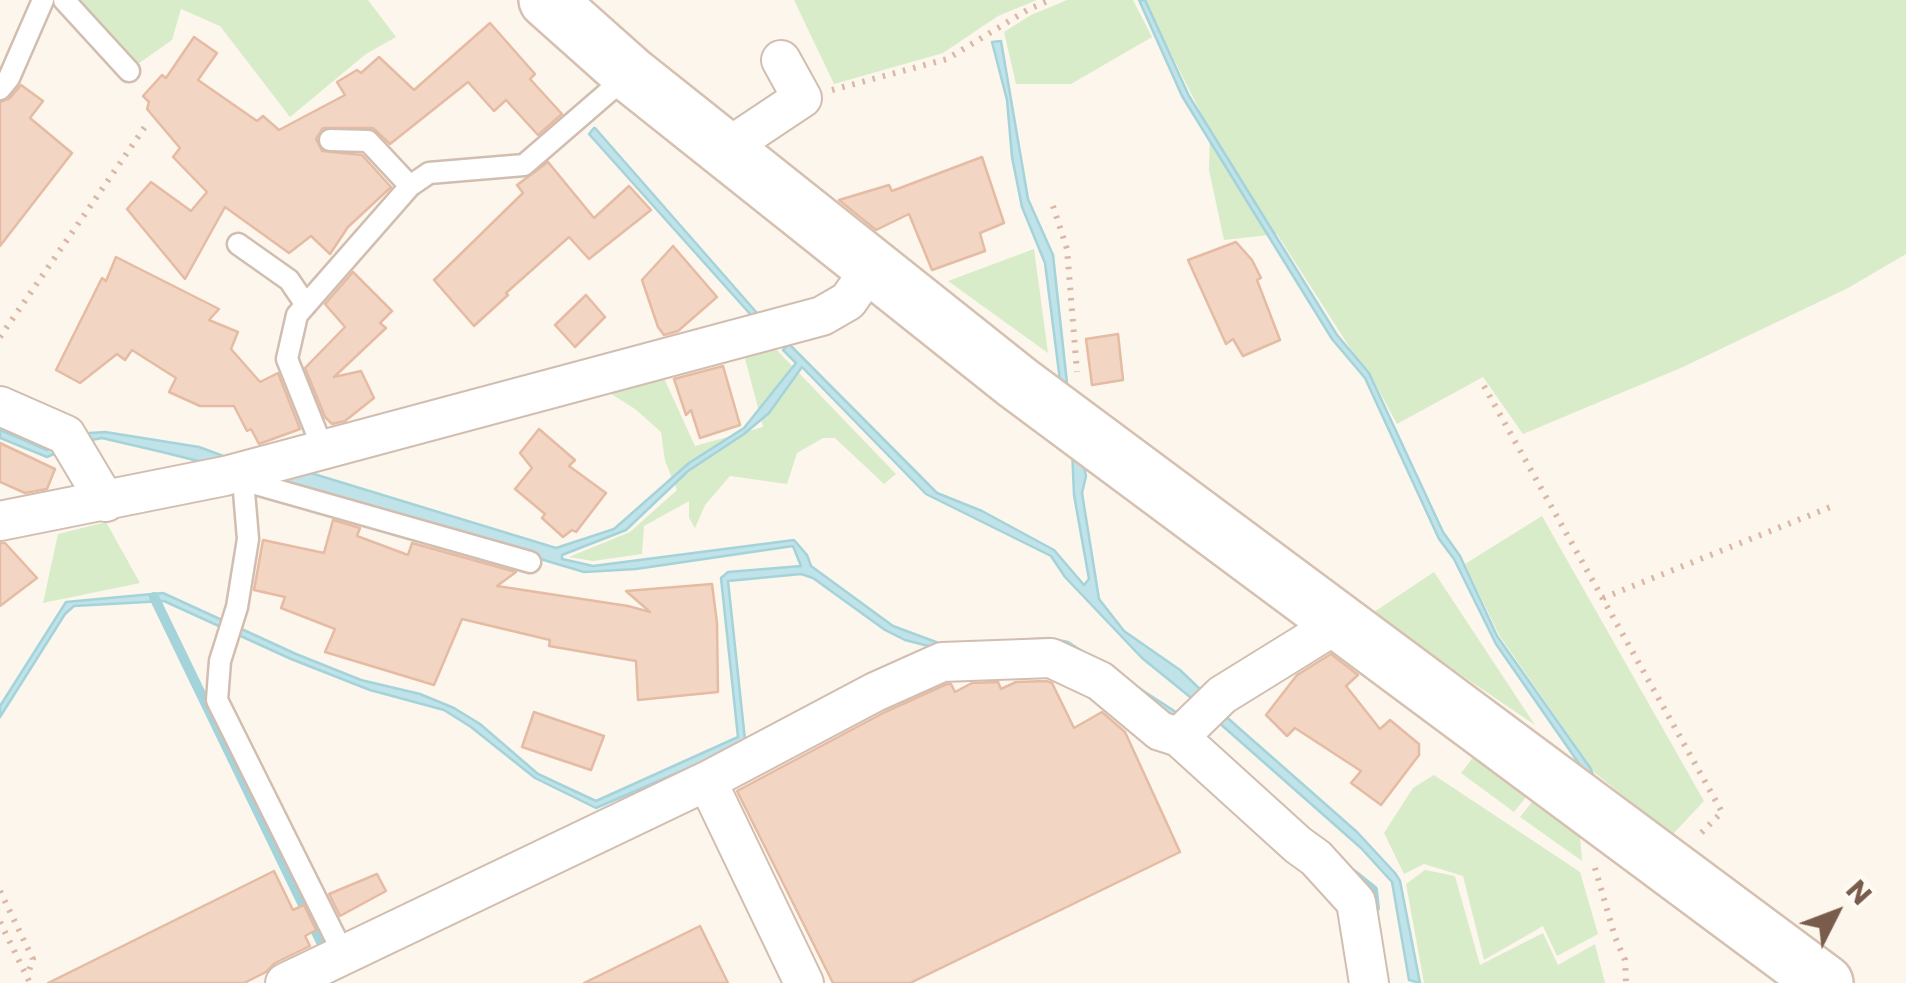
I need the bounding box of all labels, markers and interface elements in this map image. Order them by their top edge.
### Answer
north arrow [1786,863,1886,963]
text: N [1837,872,1880,913]

